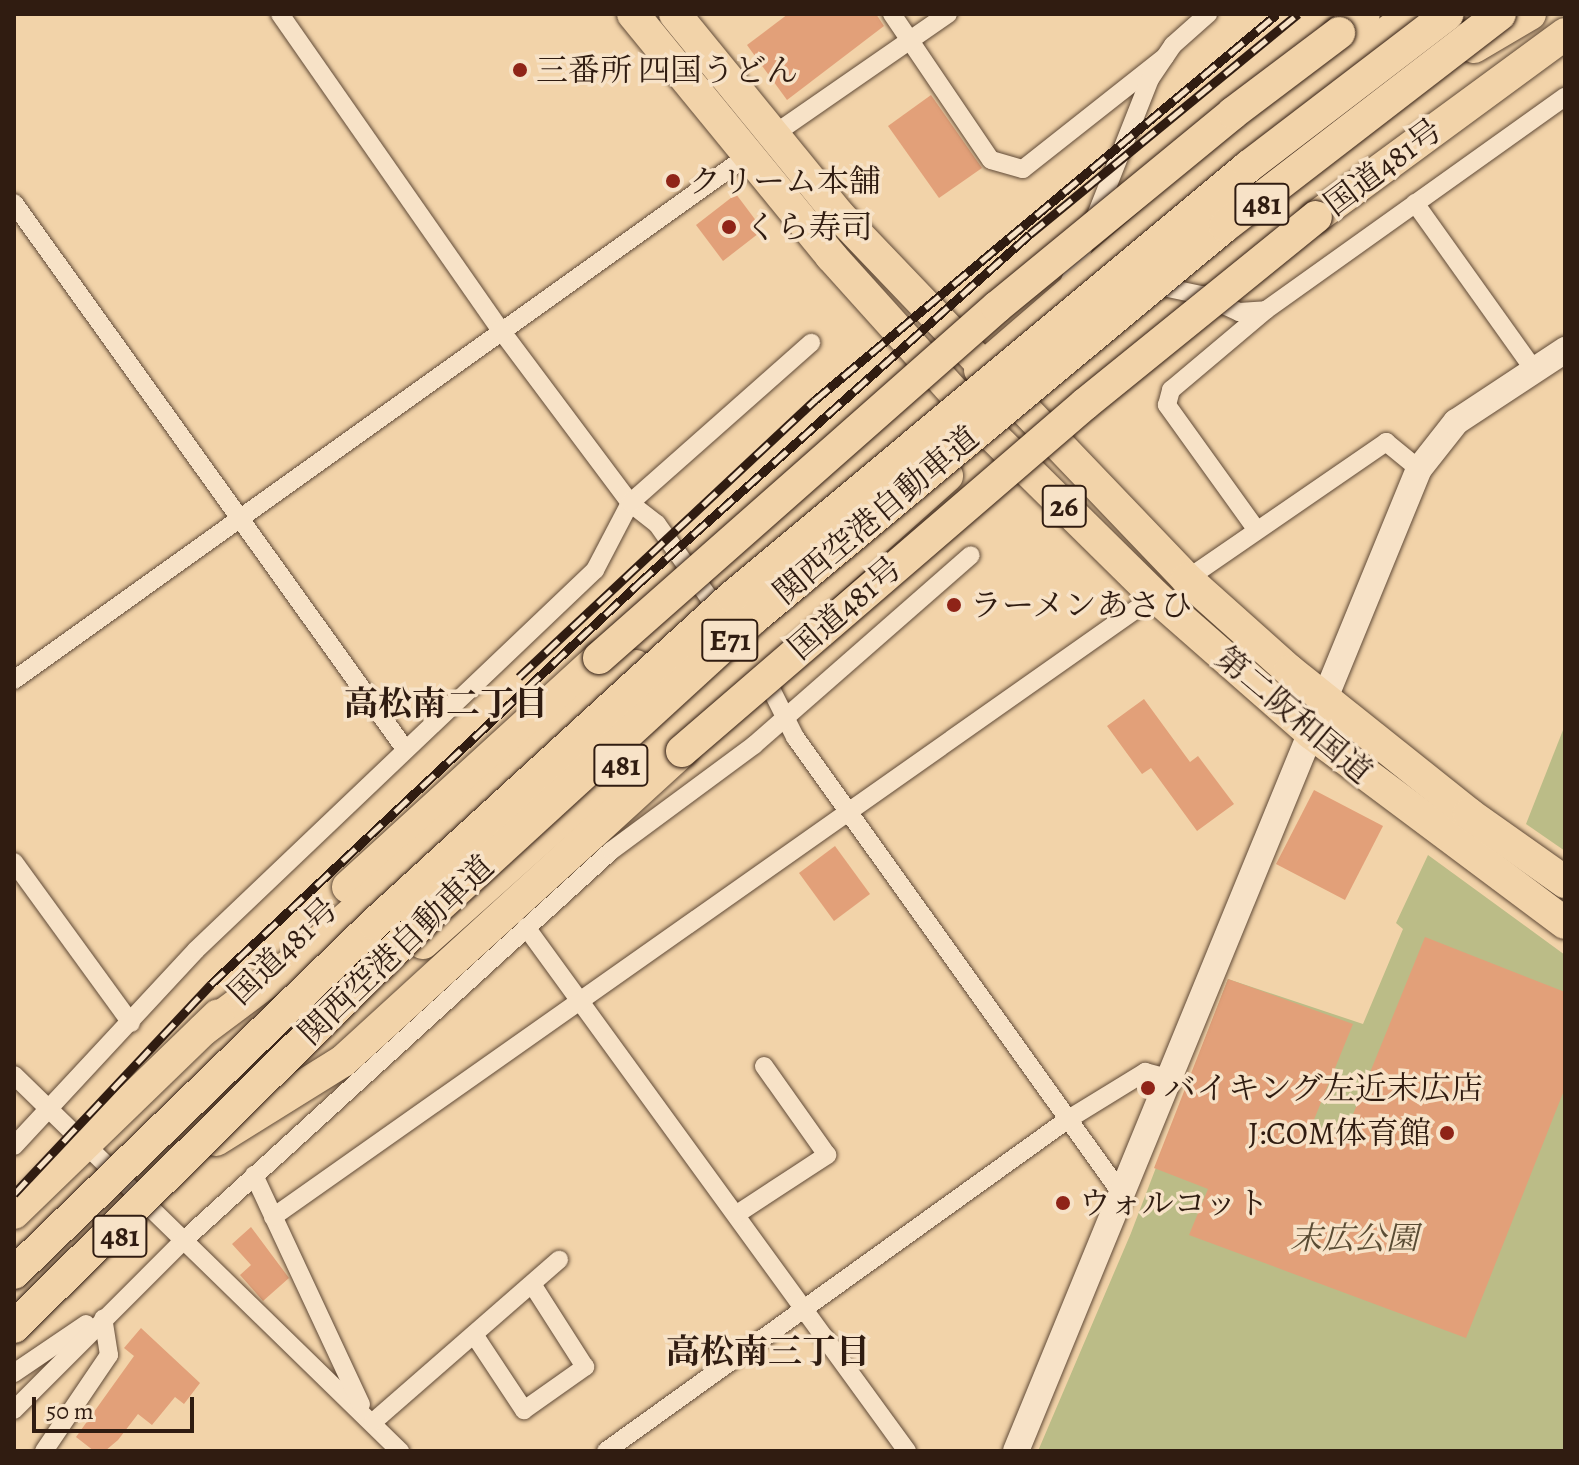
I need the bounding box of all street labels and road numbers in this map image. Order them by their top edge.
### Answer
street label: 国道481号 [1317,110,1449,224]
road number: 481 [1234,178,1290,230]
street label: 関西空港自動車道 [766,418,986,612]
road number: 26 [1040,480,1088,532]
street label: 国道481号 [781,549,909,667]
road number: E71 [700,614,760,666]
street label: 第二阪和国道 [1208,639,1380,791]
road number: 481 [593,739,649,791]
street label: 関西空港自動車道 [291,847,501,1053]
street label: 国道481号 [220,890,346,1012]
road number: 481 [92,1210,148,1262]

